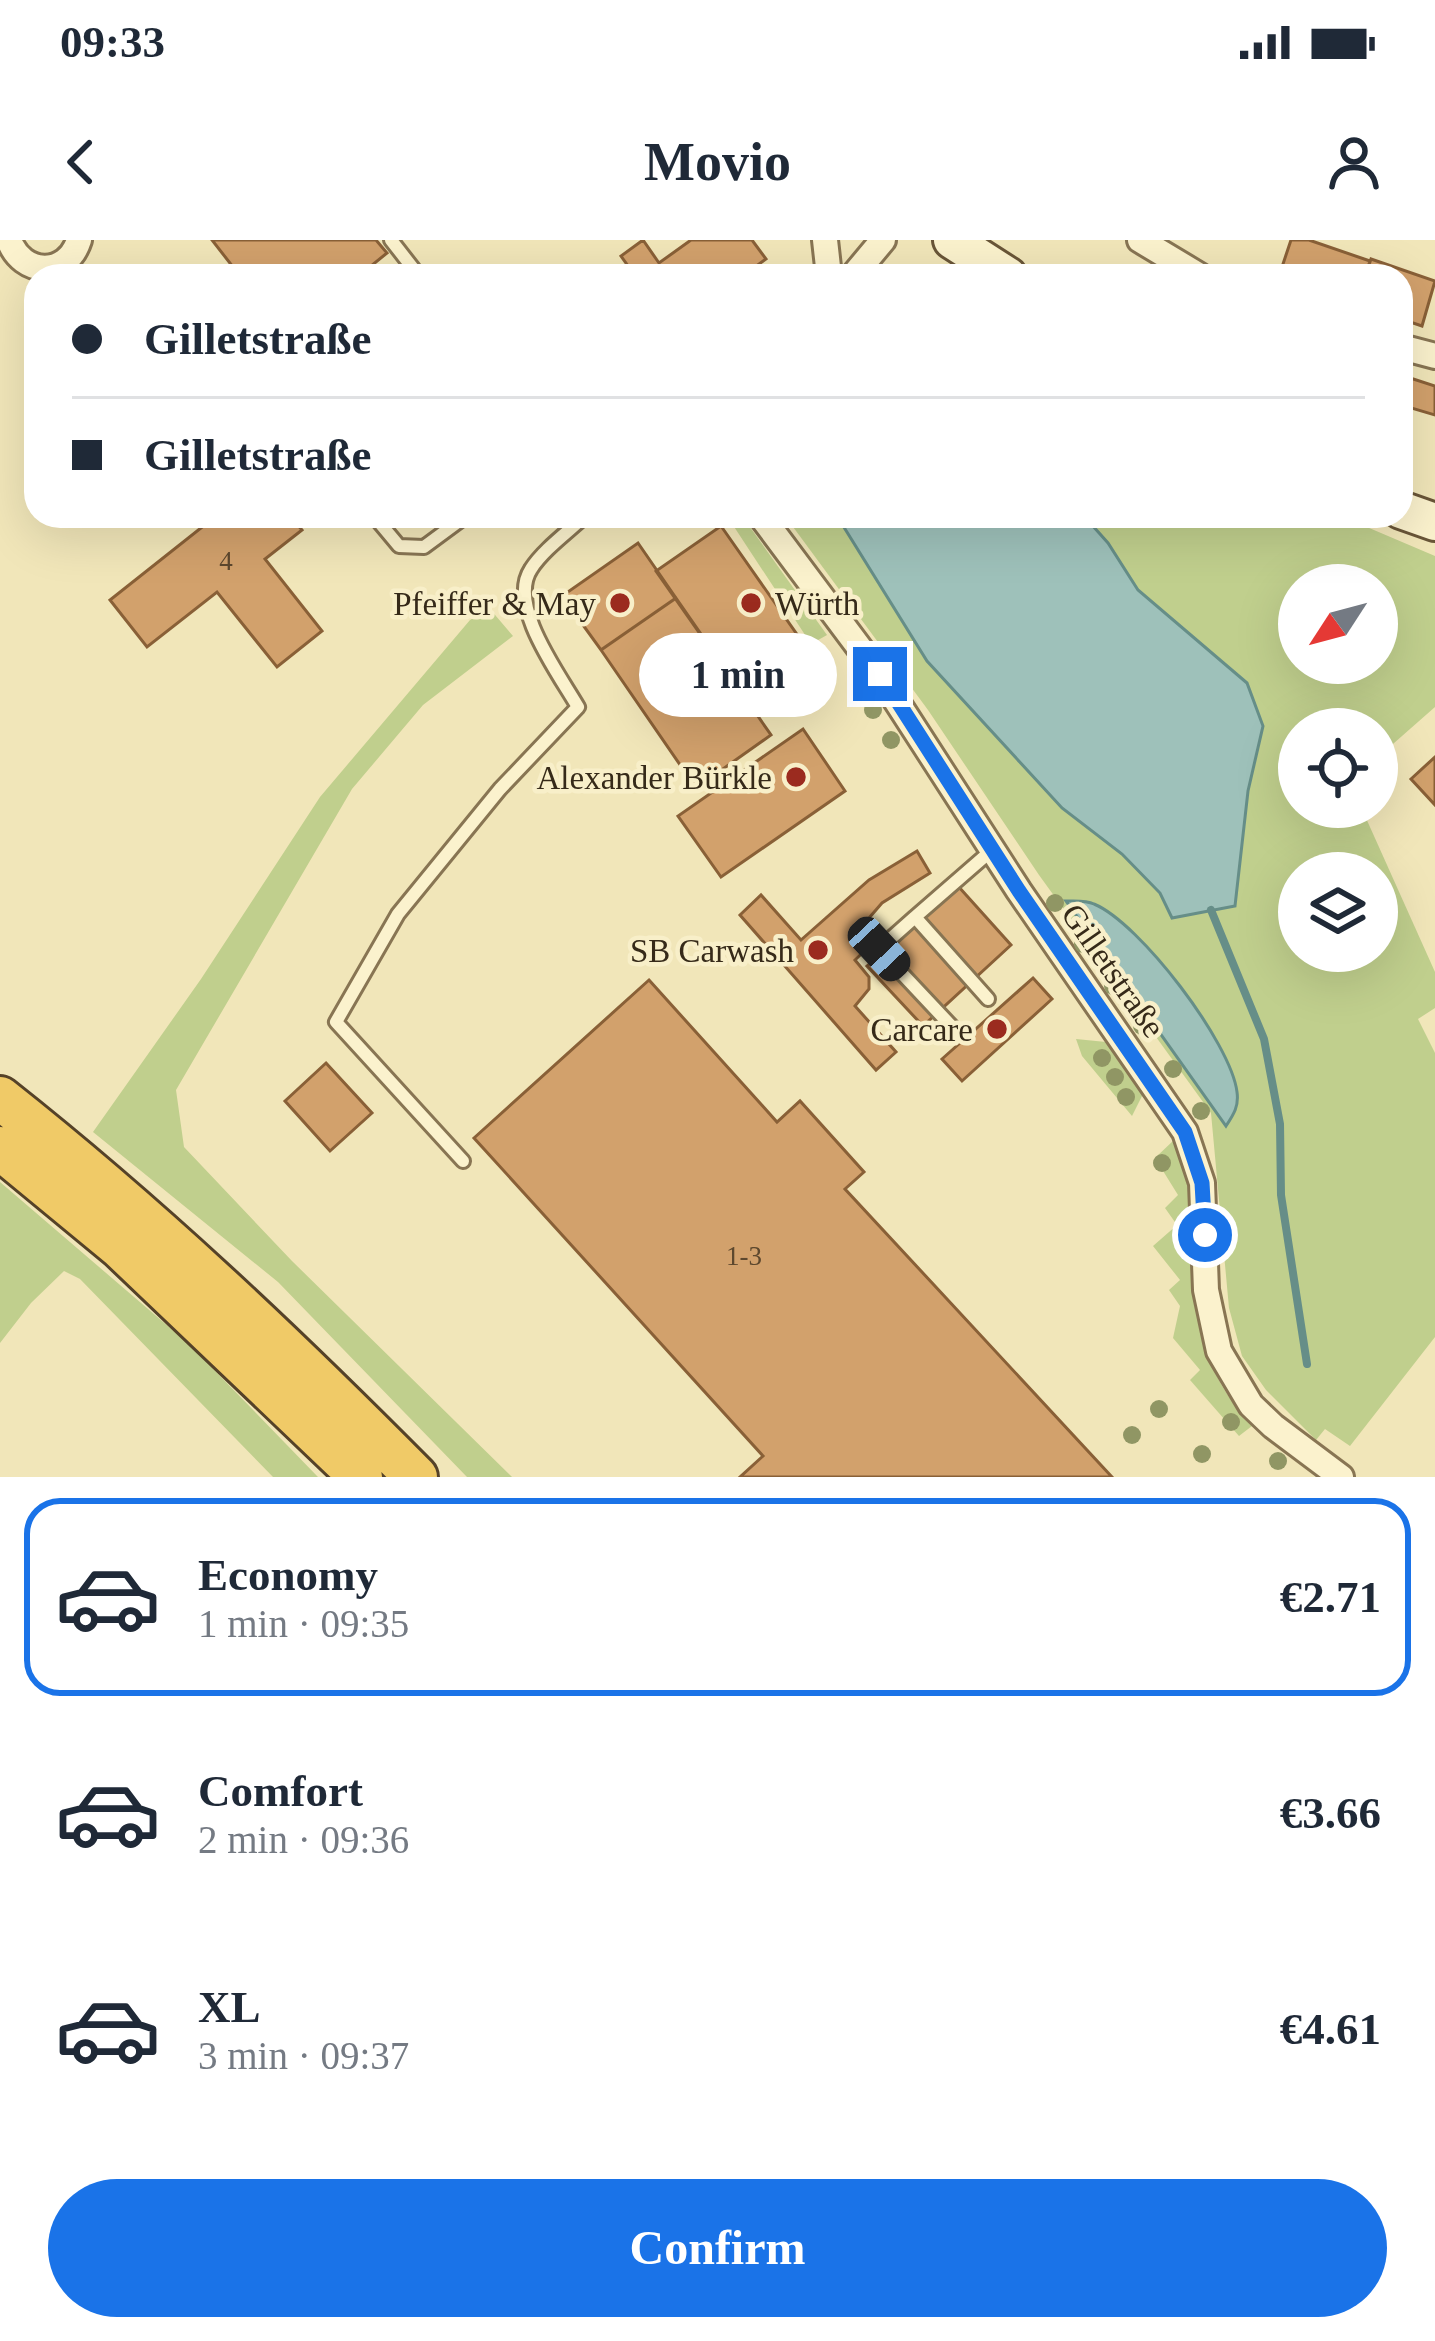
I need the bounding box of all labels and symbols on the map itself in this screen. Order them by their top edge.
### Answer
house number: 4 [219,546,233,576]
north arrow [1278,564,1398,684]
place label: Pfeiffer & May [393,586,596,622]
place label: Würth [775,586,860,622]
marker: Pfeiffer & May [607,590,633,616]
marker: Würth [738,590,764,616]
callout: 1 min [640,632,838,716]
route end [853,647,907,701]
place label: Alexander Bürkle [537,760,772,796]
marker: Alexander Bürkle [783,764,809,790]
street label: Gilletstraße [1054,897,1172,1044]
car [841,910,917,988]
place label: SB Carwash [630,933,794,969]
marker: SB Carwash [805,937,831,963]
place label: Carcare [870,1012,973,1048]
marker: Carcare [984,1016,1010,1042]
route start [1178,1208,1232,1262]
house number: 1-3 [726,1241,762,1271]

